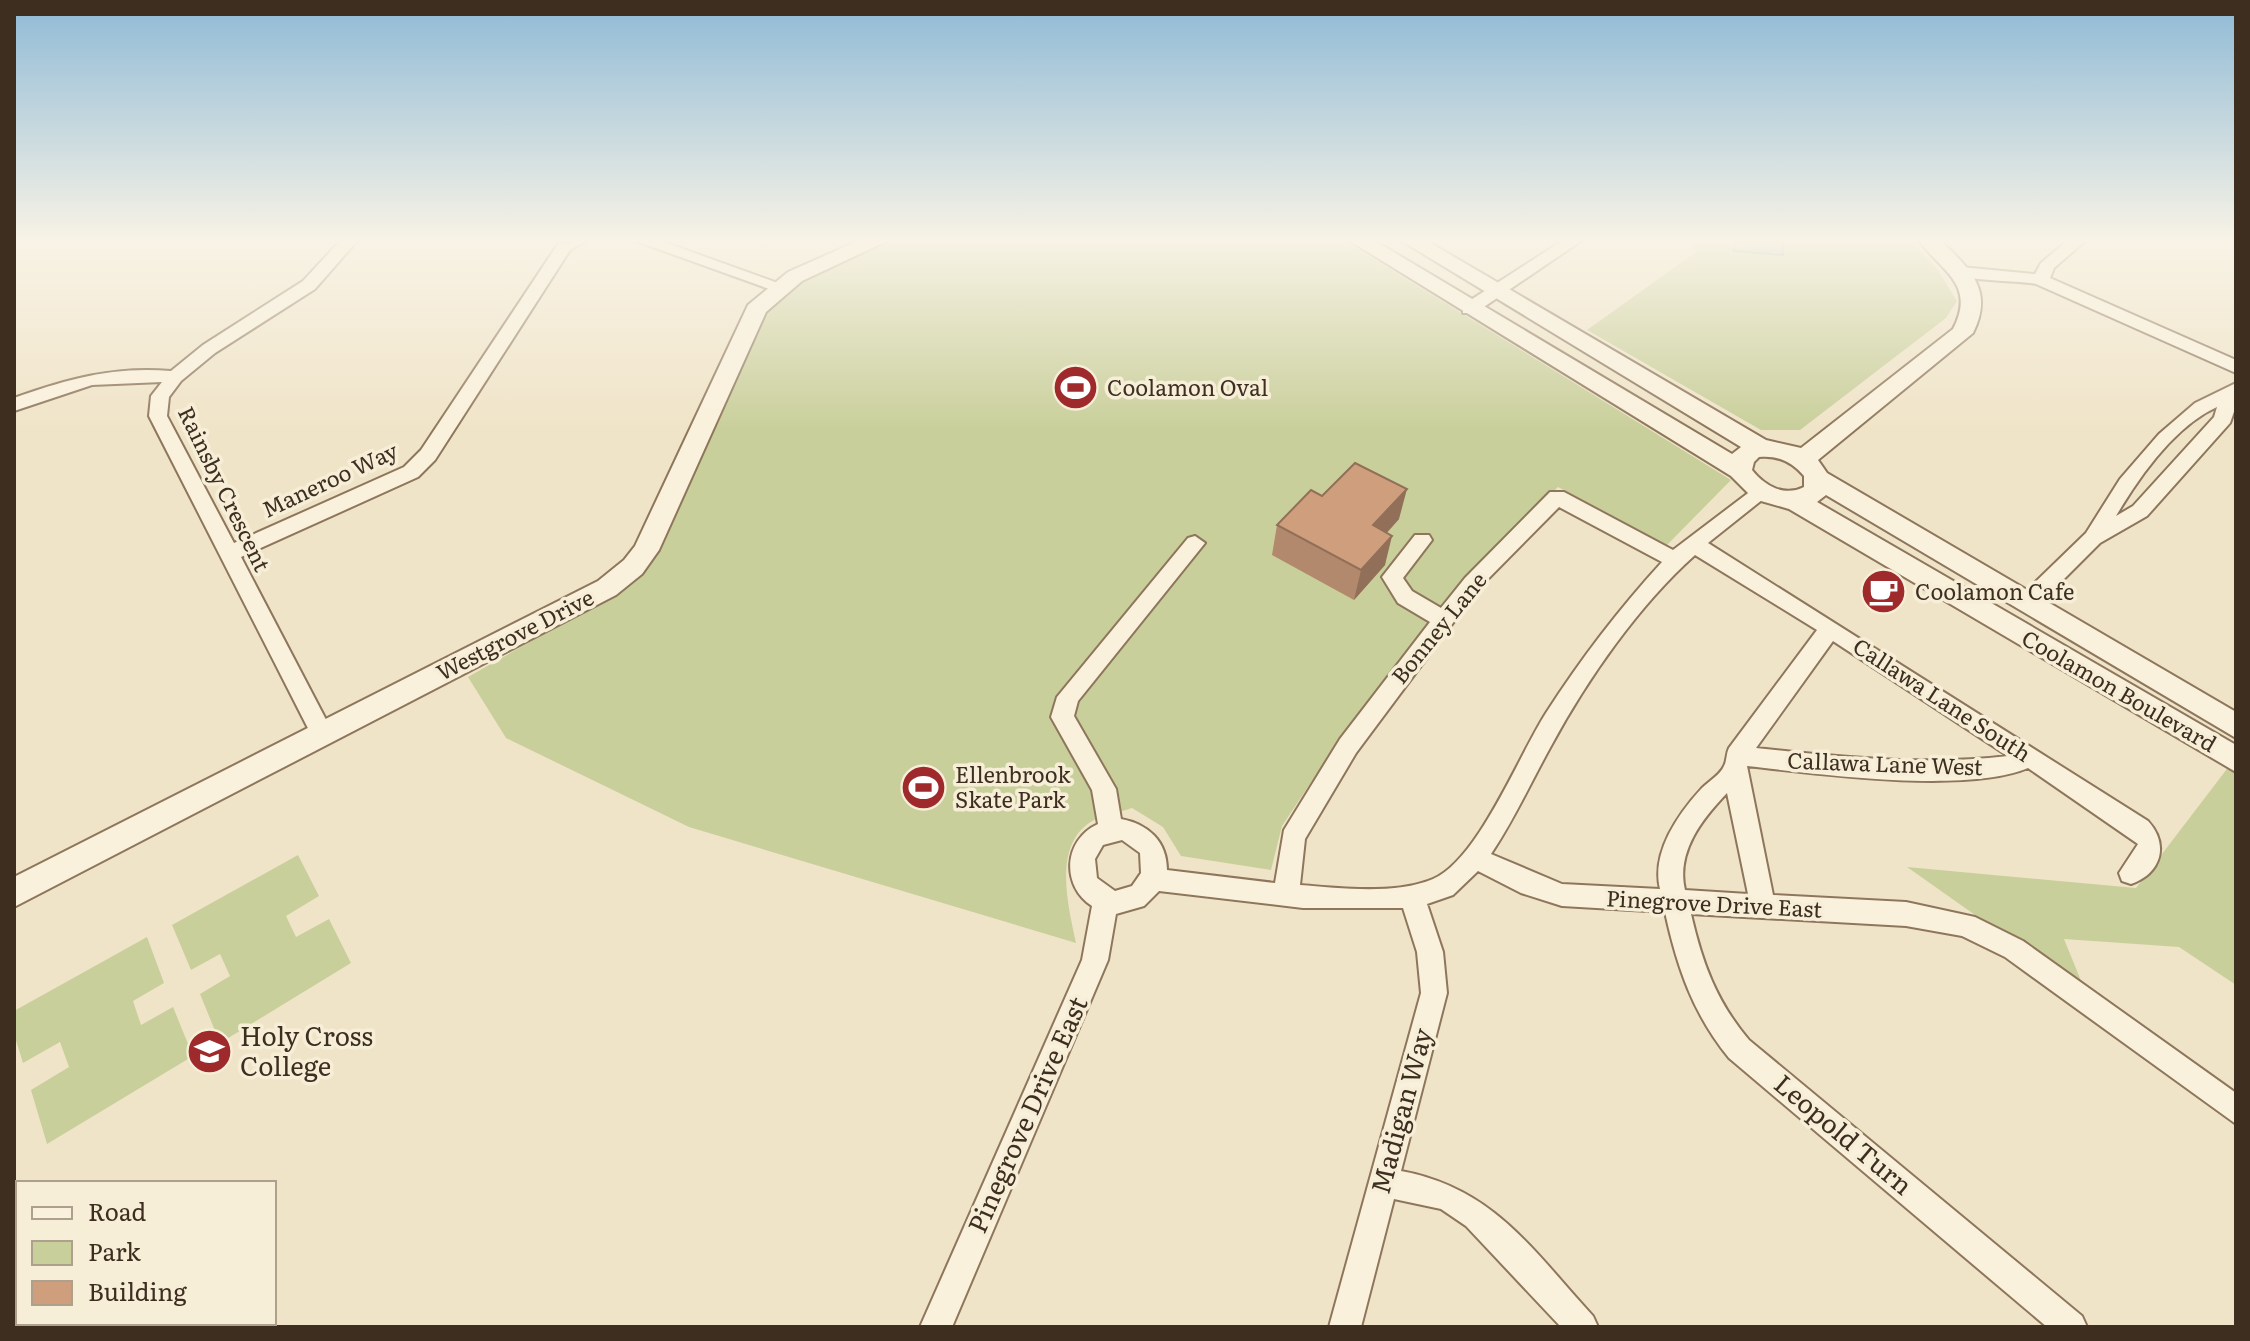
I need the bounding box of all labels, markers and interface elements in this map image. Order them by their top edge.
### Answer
sports icon: Coolamon Oval [1052,364,1100,412]
place label: Coolamon Oval [1107,370,1268,403]
street label: Rainsby Crescent [171,400,280,577]
street label: Maneroo Way [256,433,403,525]
street label: Bonney Lane [1382,564,1493,690]
cafe icon: Coolamon Cafe [1860,568,1908,616]
place label: Coolamon Cafe [1915,574,2074,607]
street label: Westgrove Drive [430,580,599,688]
street label: Coolamon Boulevard [2016,620,2223,759]
street label: Callawa Lane South [1847,629,2038,769]
street label: Callawa Lane West [1787,743,1983,782]
place label: Ellenbrook Skate Park [955,757,1071,815]
sports icon: Ellenbrook Skate Park [900,764,948,812]
street label: Pinegrove Drive East [1605,880,1823,925]
street label: Pinegrove Drive East [956,989,1096,1239]
place label: Holy Cross College [240,1015,373,1084]
street label: Madigan Way [1359,1023,1440,1197]
school or university icon: Holy Cross College [185,1028,233,1076]
street label: Leopold Turn [1767,1063,1922,1203]
legend [16,1181,276,1325]
text: Road [88,1193,147,1228]
text: Park [88,1233,141,1268]
text: Building [88,1273,187,1308]

